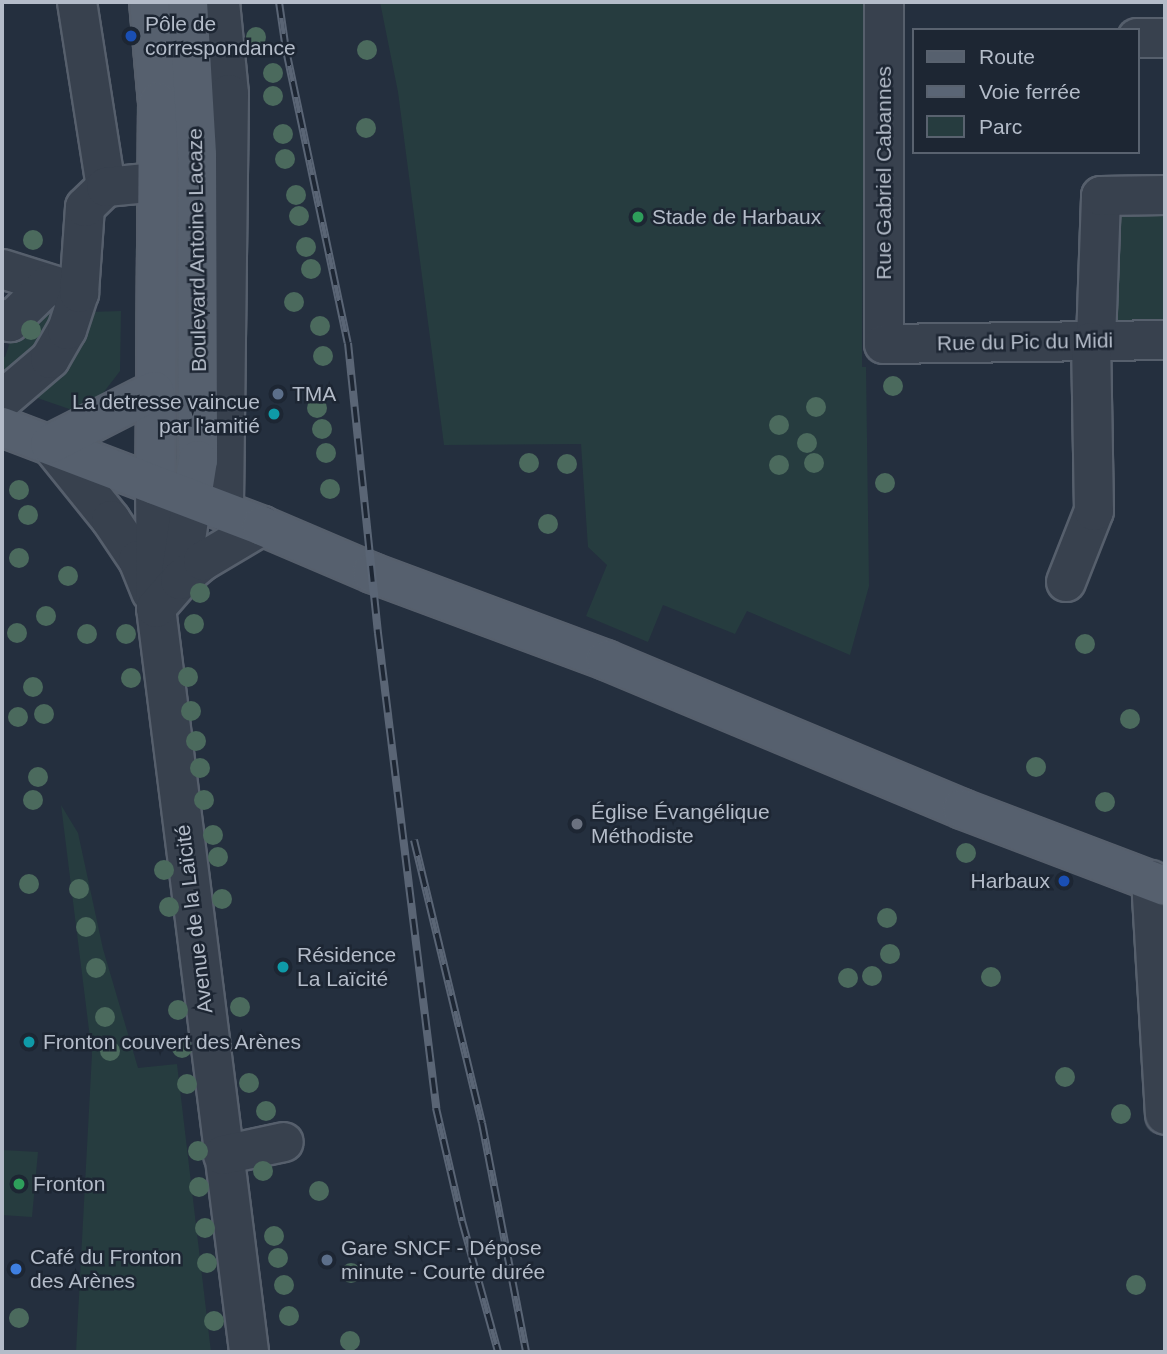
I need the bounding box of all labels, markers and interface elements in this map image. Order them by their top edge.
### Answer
place label: Pôle de correspondance [145,11,296,61]
marker: Pôle de correspondance [123,28,139,44]
legend [912,28,1139,154]
text: Route [979,45,1035,68]
street label: Rue Gabriel Cabannes [871,66,897,280]
text: Voie ferrée [979,80,1081,103]
text: Parc [979,115,1022,138]
street label: Boulevard Antoine Lacaze [182,127,212,373]
place label: Stade de Harbaux [652,204,821,230]
marker: Stade de Harbaux [630,209,646,225]
street label: Rue du Pic du Midi [937,328,1113,356]
place label: TMA [292,381,336,407]
marker: TMA [270,386,286,402]
place label: La detresse vaincue par l'amitié [72,389,260,439]
marker: La detresse vaincue par l'amitié [266,406,282,422]
place label: Église Évangélique Méthodiste [591,799,770,849]
marker: Église Évangélique Méthodiste [569,816,585,832]
street label: Avenue de la Laïcité [170,823,218,1015]
place label: Harbaux [971,868,1050,894]
marker: Harbaux [1056,873,1072,889]
place label: Résidence La Laïcité [297,942,396,992]
marker: Résidence La Laïcité [275,959,291,975]
place label: Fronton couvert des Arènes [43,1029,302,1055]
marker: Fronton couvert des Arènes [21,1034,37,1050]
place label: Fronton [33,1171,105,1197]
marker: Fronton [11,1176,27,1192]
place label: Gare SNCF - Dépose minute - Courte durée [341,1235,545,1285]
place label: Café du Fronton des Arènes [30,1244,182,1294]
marker: Gare SNCF - Dépose minute - Courte durée [319,1252,335,1268]
marker: Café du Fronton des Arènes [8,1261,24,1277]

